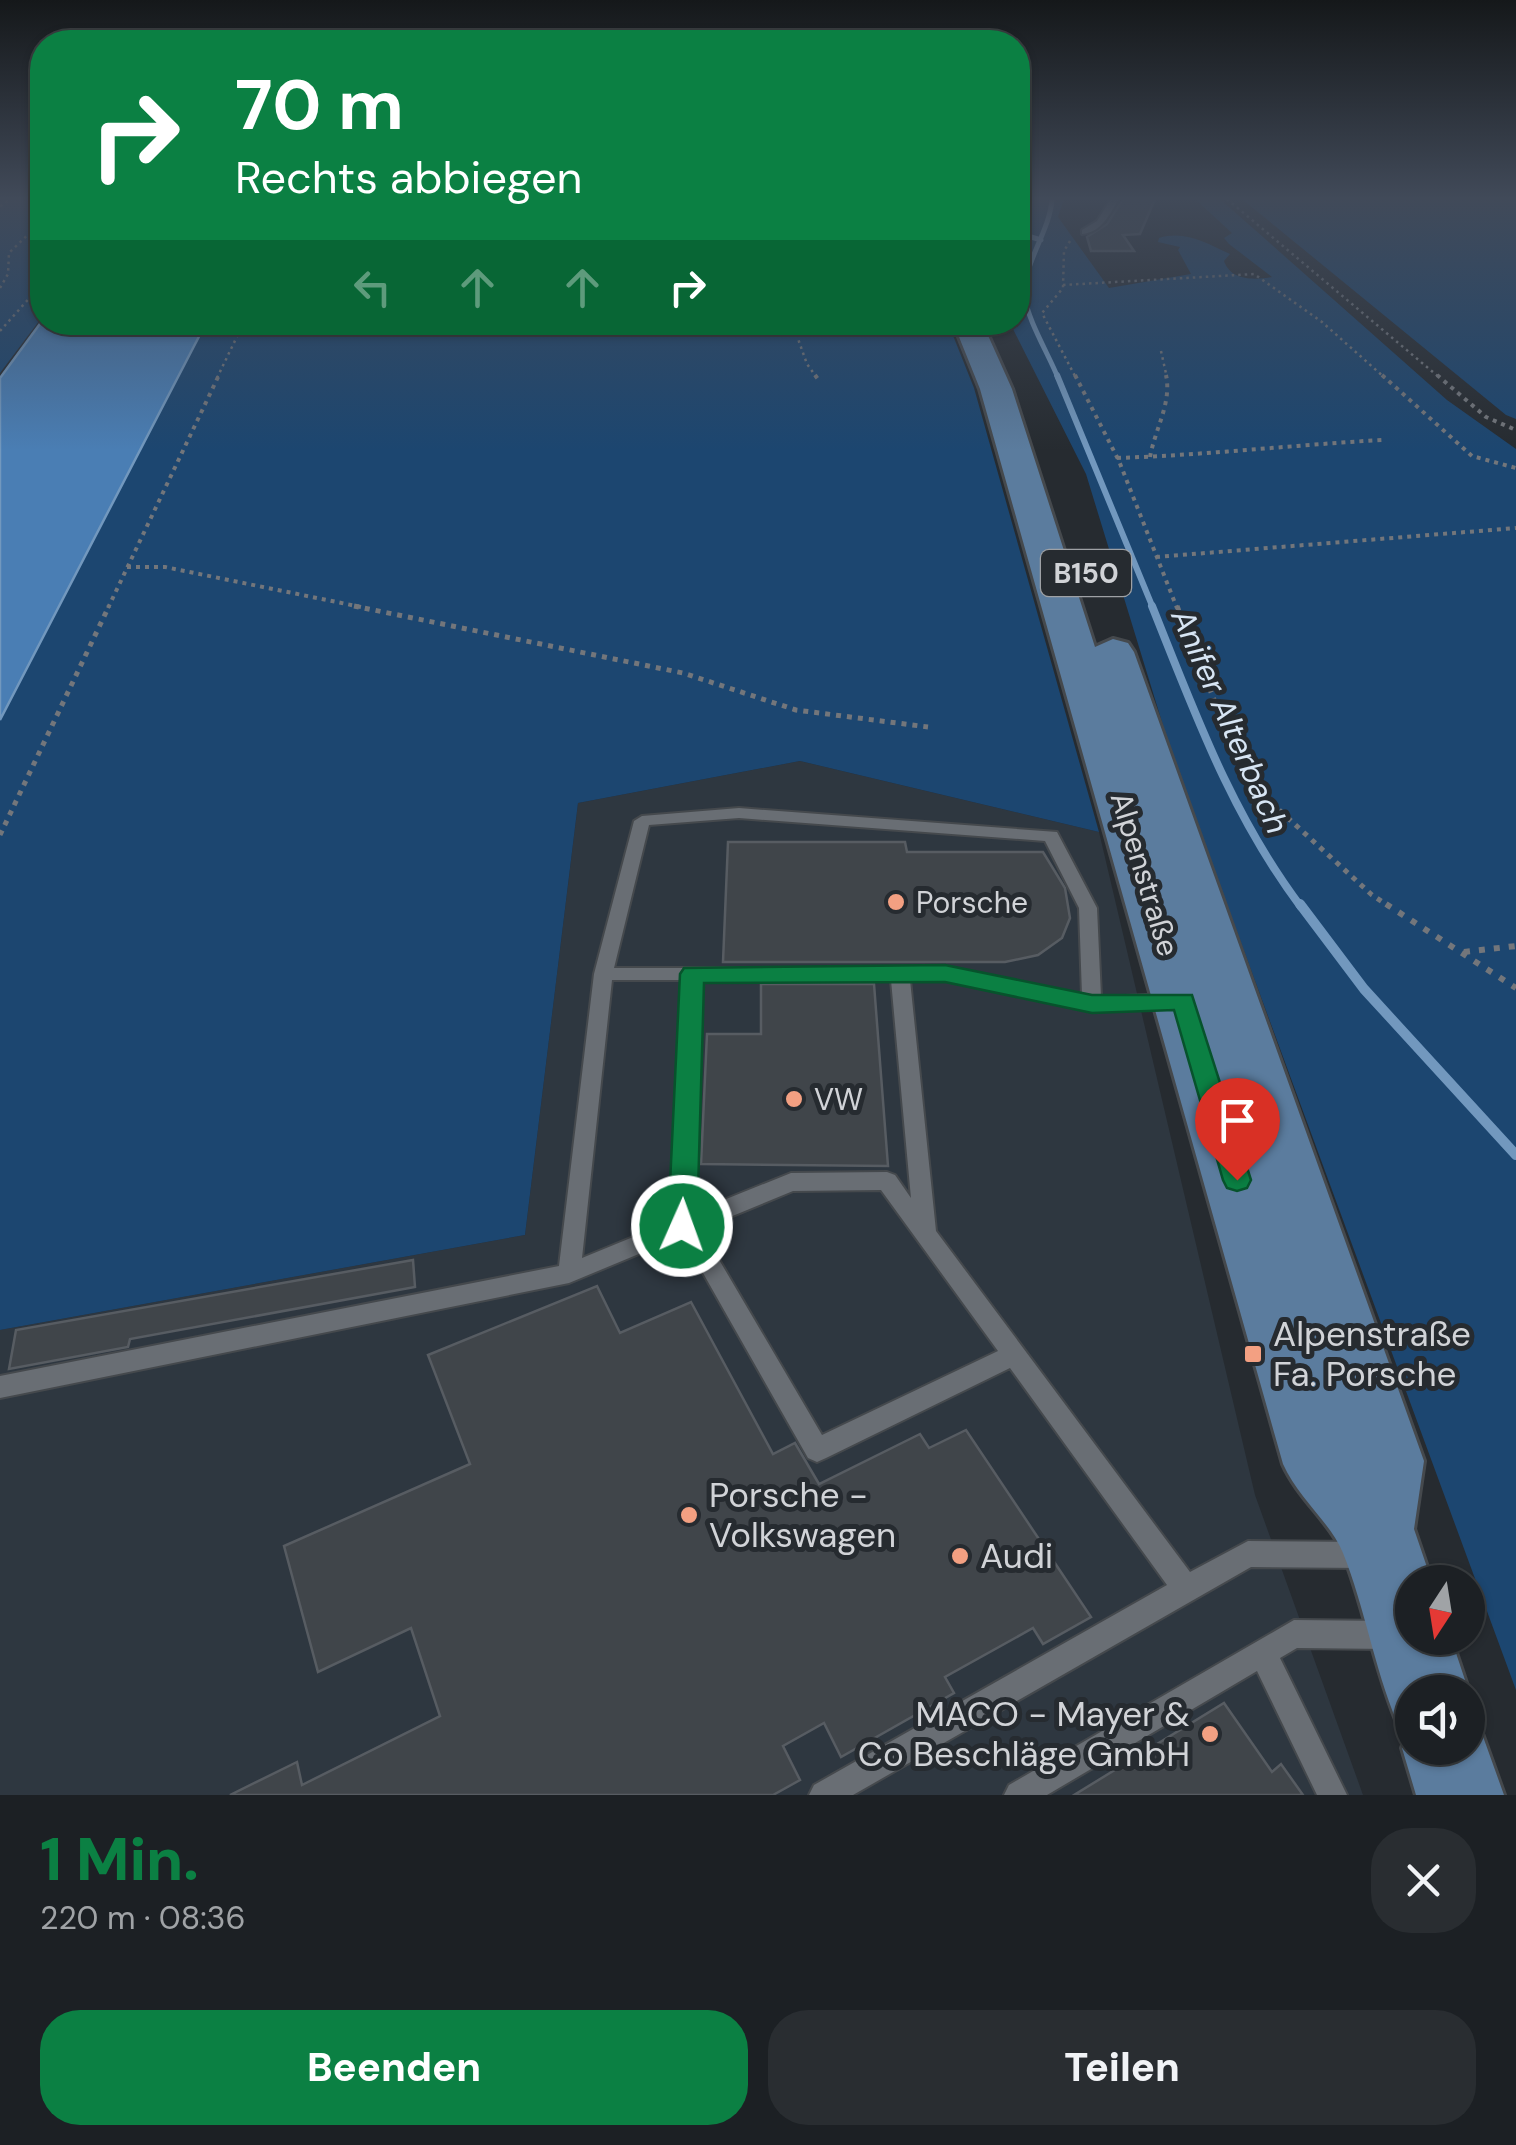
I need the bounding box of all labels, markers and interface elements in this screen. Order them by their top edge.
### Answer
text: 70 m [235,60,404,151]
icon: right [70,70,200,200]
text: Rechts abbiegen [235,148,582,207]
icon: left [345,260,400,315]
icon: ahead [450,260,505,315]
icon: ahead [555,260,610,315]
icon: right [660,260,715,315]
road number: B150 [1041,550,1131,596]
water label: Anifer Alterbach [1161,601,1298,840]
street label: Alpenstraße [1102,787,1188,961]
place label: Porsche [916,883,1028,922]
marker: Porsche [885,891,907,913]
pin [1195,1078,1280,1181]
place label: VW [814,1080,863,1119]
marker: VW [783,1088,805,1110]
icon: arrive [1210,1093,1265,1148]
position arrow [630,1174,734,1278]
place label: Alpenstraße Fa. Porsche [1273,1311,1471,1397]
marker: Alpenstraße Fa. Porsche [1242,1343,1264,1365]
place label: Porsche - Volkswagen [709,1472,896,1558]
marker: Porsche - Volkswagen [678,1504,700,1526]
place label: Audi [980,1533,1053,1579]
marker: Audi [949,1545,971,1567]
north arrow [1395,1565,1485,1655]
map controls [1395,1565,1485,1765]
button: sound [1395,1675,1485,1765]
place label: MACO - Mayer & Co Beschläge GmbH [858,1691,1190,1777]
marker: MACO - Mayer & Co Beschläge GmbH [1199,1723,1221,1745]
text: 1 Min. [40,1820,199,1899]
button: close [1371,1828,1476,1933]
text: 220 m · 08:36 [40,1897,246,1939]
button: Beenden [40,2010,748,2125]
button: Teilen [768,2010,1476,2125]

